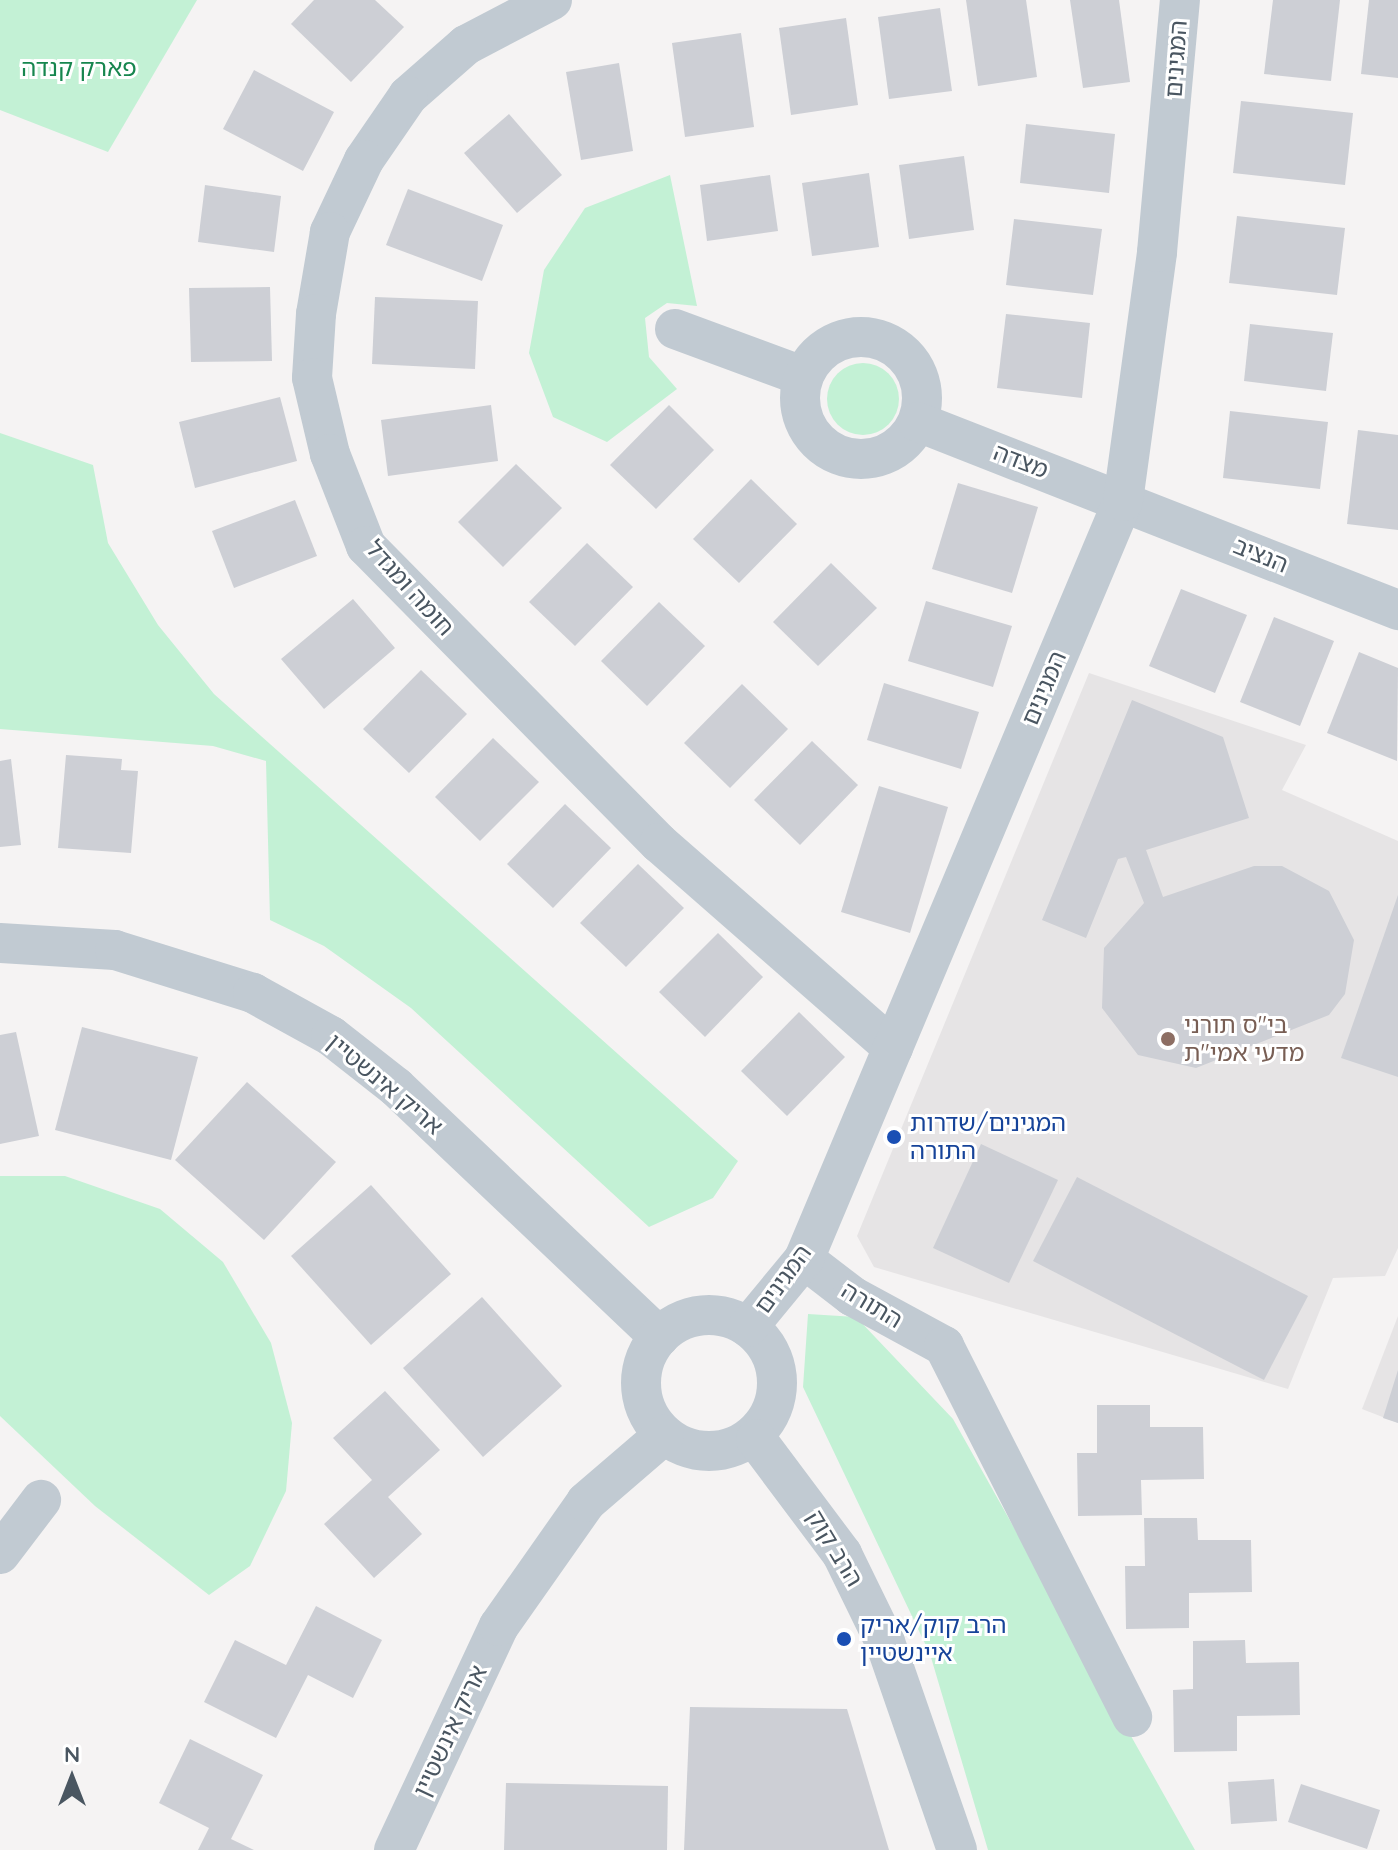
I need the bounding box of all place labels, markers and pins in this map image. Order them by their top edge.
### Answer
place label: בי"ס תורני מדעי אמי"ת [1184,1011,1304,1067]
marker: בי"ס תורני מדעי אמי"ת [1159,1030,1177,1048]
place label: המגינים/שדרות התורה [910,1109,1066,1165]
marker: המגינים/שדרות התורה [885,1128,903,1146]
place label: הרב קוק/אריק איינשטיין [860,1611,1007,1667]
marker: הרב קוק/אריק איינשטיין [835,1630,853,1648]

